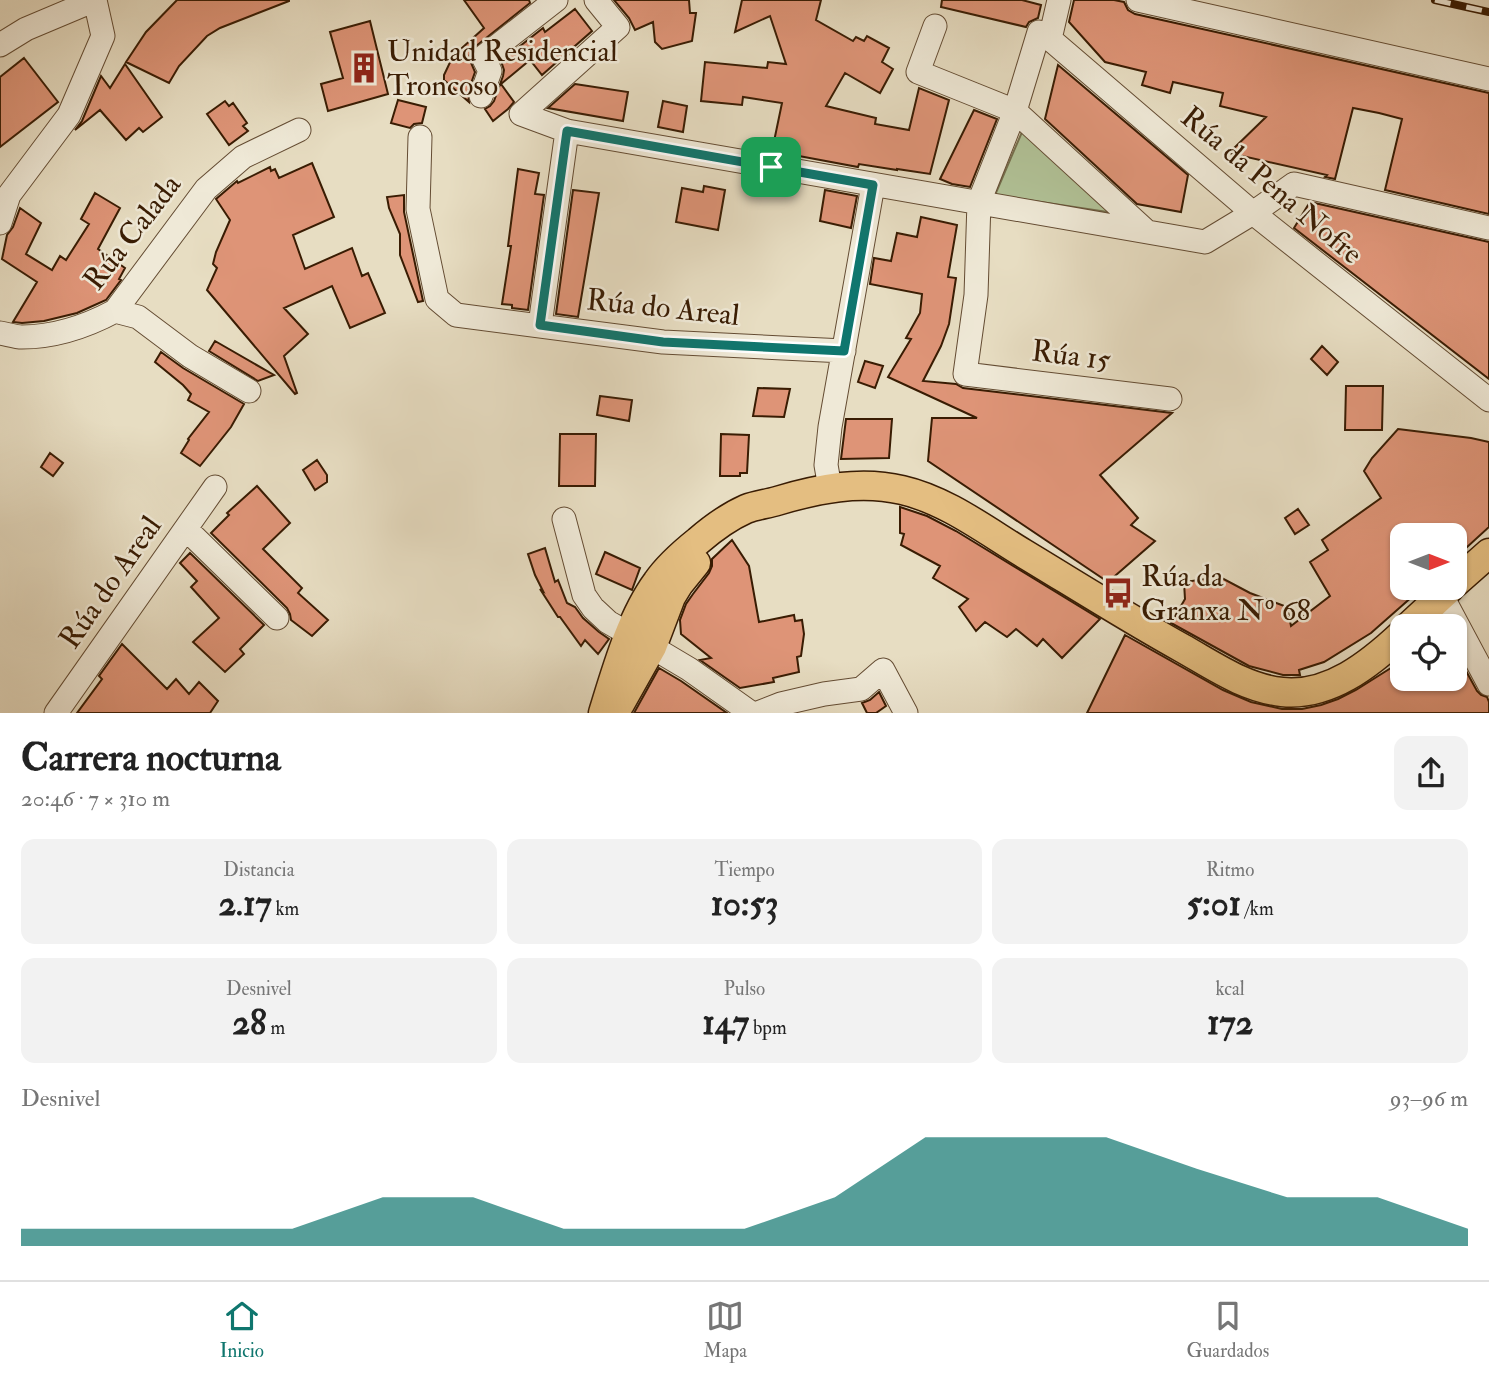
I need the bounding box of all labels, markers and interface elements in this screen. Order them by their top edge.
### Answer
place label: Unidad Residencial Troncoso [387,33,618,104]
building icon: Unidad Residencial Troncoso [347,51,381,85]
street label: Rúa da Pena Nofre [1173,99,1370,272]
pin [741,137,801,197]
icon: arrive [752,148,790,186]
street label: Rúa Calada [76,167,189,298]
street label: Rúa do Areal [585,281,742,334]
street label: Rúa 15 [1029,332,1113,379]
street label: Rúa do Areal [51,509,170,656]
north arrow [1390,523,1466,600]
map controls [1390,523,1467,691]
place label: Rúa da Granxa Nº 68 [1141,558,1311,629]
bus stop icon: Rúa da Granxa Nº 68 [1101,576,1135,610]
button: locate [1390,614,1467,691]
text: Carrera nocturna [21,734,281,782]
button: share [1394,736,1468,810]
text: 20:46 · 7 × 310 m [21,784,170,813]
text: Distancia [223,858,294,882]
text: Tiempo [714,858,775,882]
text: Ritmo [1206,858,1254,882]
text: 2.17 [218,882,271,926]
text: 10:53 [711,882,778,926]
text: 5:01 [1187,882,1241,926]
text: km [271,897,299,921]
text: /km [1241,897,1274,921]
text: Desnivel [226,977,292,1001]
text: Pulso [724,977,765,1001]
text: kcal [1216,977,1245,1001]
text: 28 [232,1001,267,1045]
text: 147 [702,1001,749,1045]
text: 172 [1207,1001,1253,1045]
text: m [267,1016,285,1040]
text: bpm [749,1016,787,1040]
text: Desnivel [21,1084,100,1113]
text: 93–96 m [1390,1084,1468,1113]
tab: Inicio [220,1297,264,1363]
tab: Mapa [703,1297,747,1363]
tab: Guardados [1186,1297,1269,1363]

